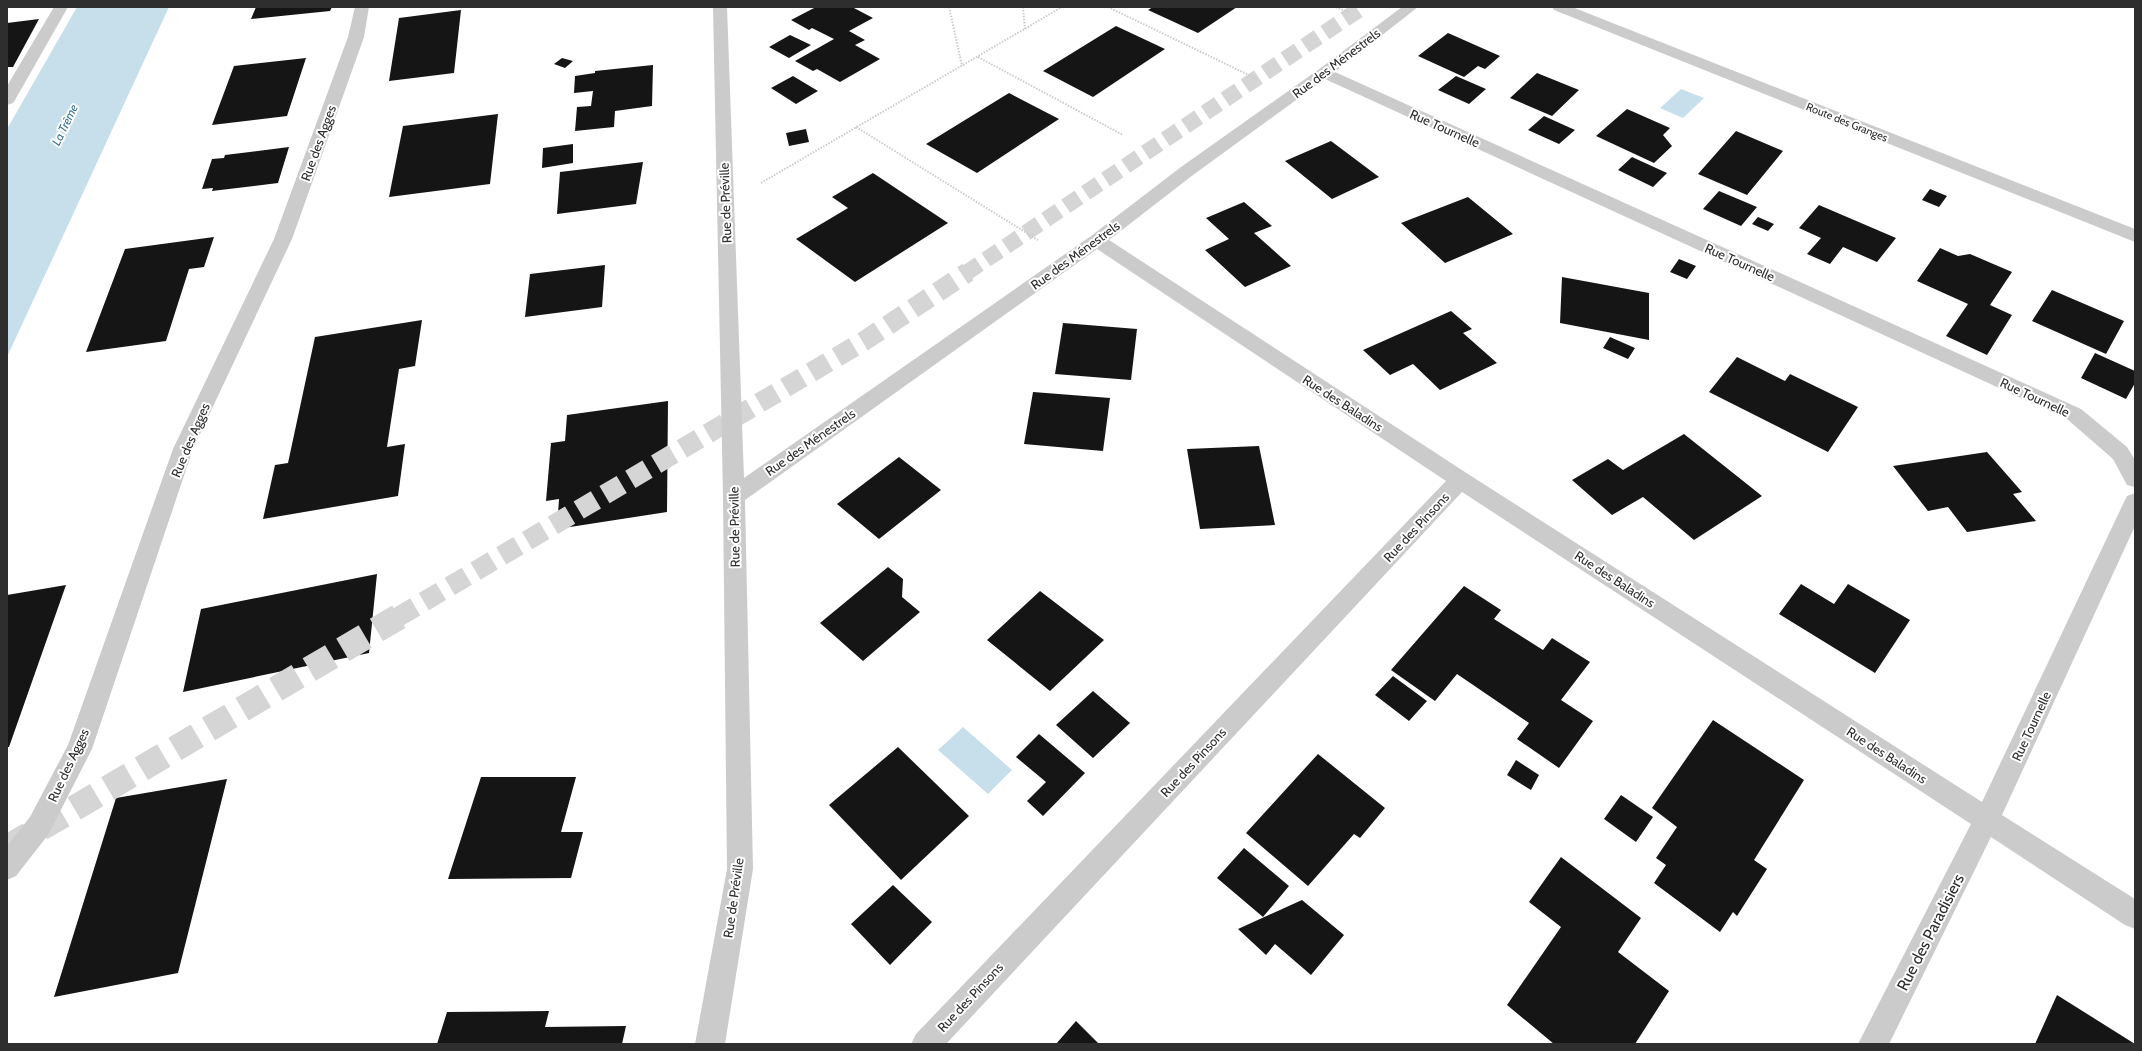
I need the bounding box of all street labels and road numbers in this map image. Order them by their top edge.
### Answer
street label: Rue des Ménestrels [1289,24,1384,101]
street label: Route des Granges [1804,99,1890,145]
street label: Rue des Agges [297,103,339,183]
street label: Rue Tournelle [1408,105,1483,151]
street label: Rue de Préville [716,162,734,244]
street label: Rue des Ménestrels [1027,217,1123,293]
street label: Rue Tournelle [1703,239,1778,285]
street label: Rue des Baladins [1300,371,1387,435]
street label: Rue Tournelle [1998,374,2073,420]
street label: Rue des Agges [167,400,213,480]
street label: Rue des Ménestrels [762,405,859,479]
street label: Rue de Préville [725,486,743,567]
street label: Rue des Pinsons [1380,489,1453,565]
street label: Rue des Baladins [1572,547,1659,611]
street label: Rue Tournelle [2008,688,2054,763]
street label: Rue des Baladins [1844,723,1931,787]
street label: Rue des Pinsons [1157,724,1230,800]
street label: Rue des Agges [44,725,92,804]
street label: Rue de Préville [719,857,747,939]
street label: Rue des Paradisiers [1893,870,1968,994]
street label: Rue des Pinsons [934,959,1007,1035]

